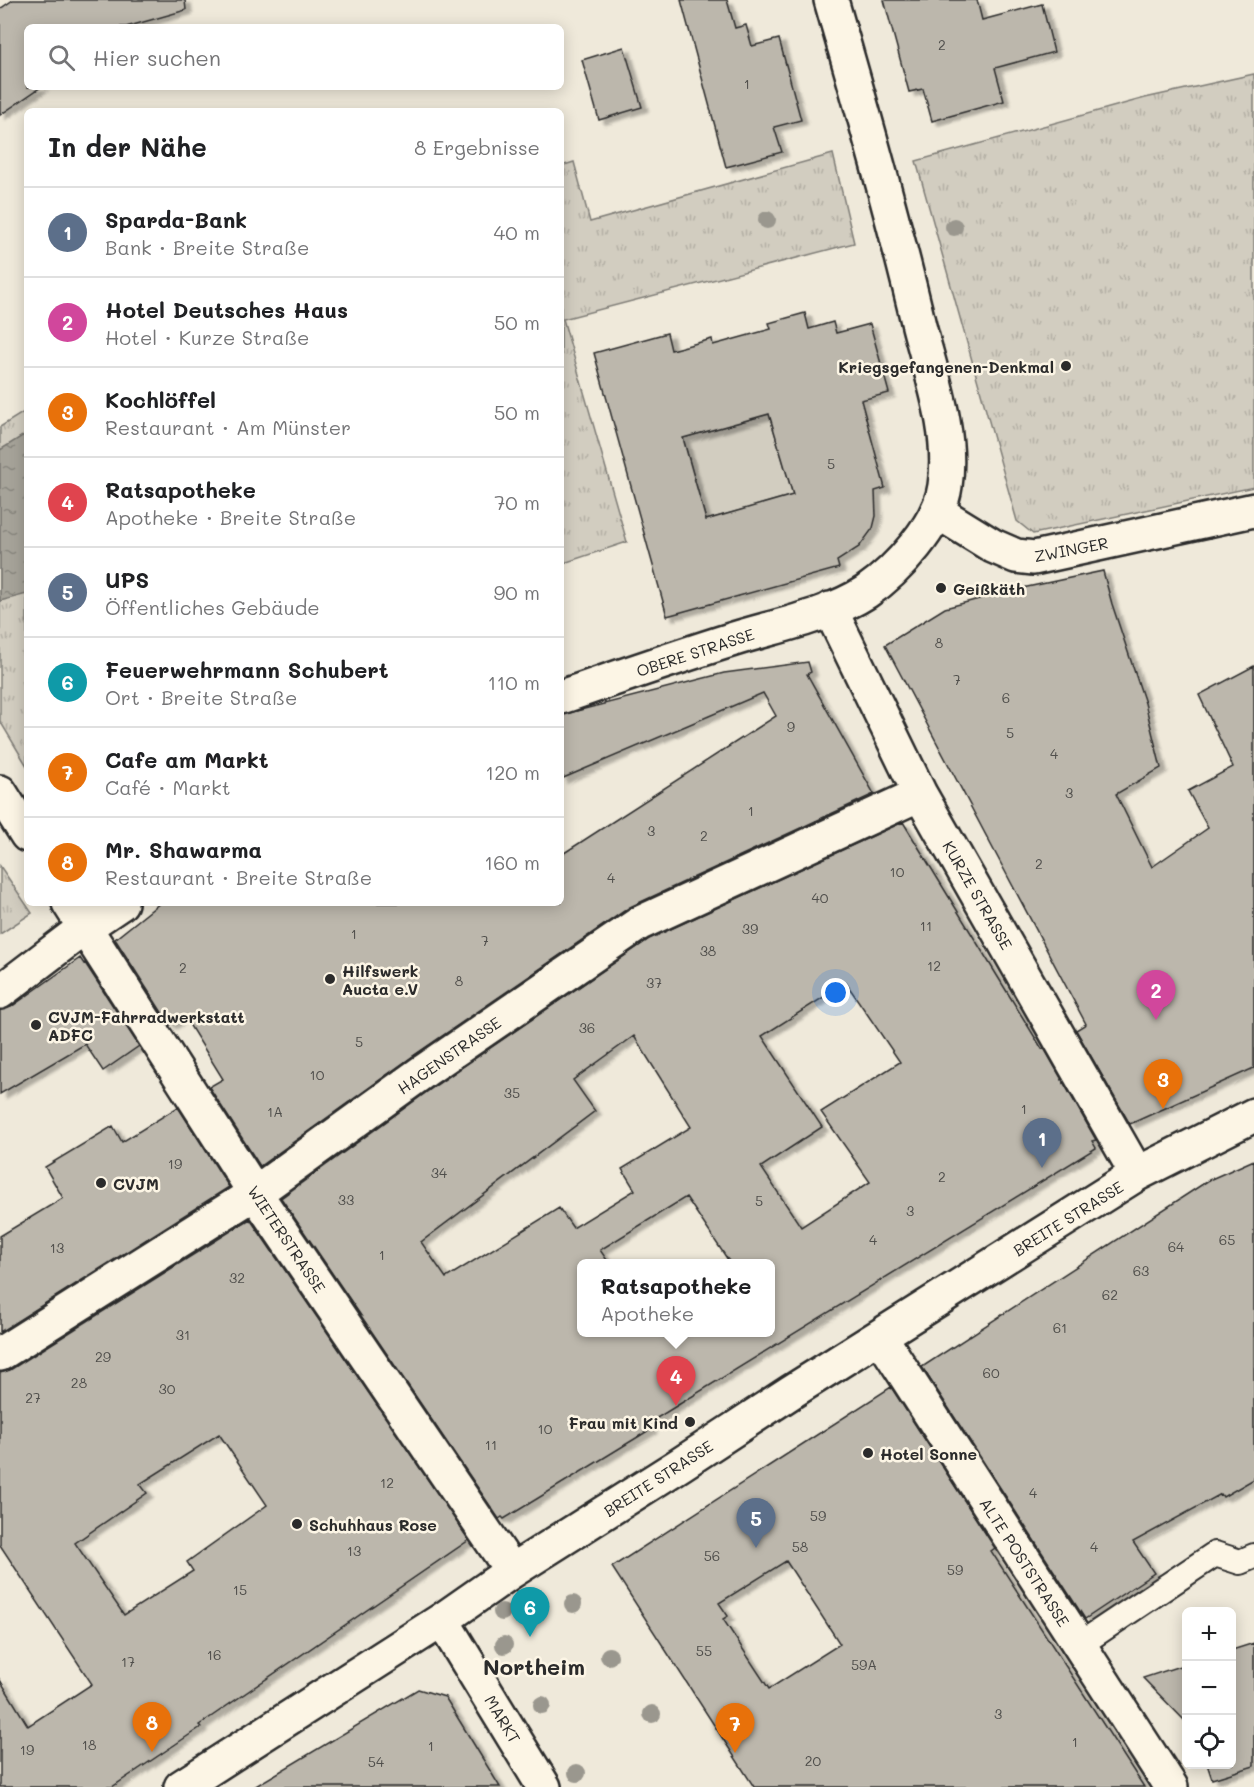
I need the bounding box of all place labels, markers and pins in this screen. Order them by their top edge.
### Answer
place label: Kriegsgefangenen-Denkmal [838,356,1054,377]
marker: Kriegsgefangenen-Denkmal [1059,359,1073,373]
place label: Geißkäth [953,578,1025,599]
marker: Geißkäth [934,581,948,595]
place label: Hilfswerk Aucta e.V [342,960,418,999]
pin: 2 [1136,970,1176,1020]
marker: Hilfswerk Aucta e.V [323,972,337,986]
place label: CVJM-Fahrradwerkstatt ADFC [48,1006,245,1045]
marker: CVJM-Fahrradwerkstatt ADFC [29,1018,43,1032]
pin: 3 [1144,1060,1182,1109]
pin: 1 [1022,1118,1062,1168]
place label: CVJM [113,1173,159,1194]
marker: CVJM [94,1176,108,1190]
pin: 4 [656,1356,696,1406]
place label: Frau mit Kind [568,1412,678,1433]
marker: Frau mit Kind [683,1415,697,1429]
place label: Hotel Sonne [880,1443,977,1464]
marker: Hotel Sonne [861,1446,875,1460]
pin: 5 [736,1498,776,1548]
place label: Schuhhaus Rose [309,1514,437,1535]
marker: Schuhhaus Rose [290,1517,304,1531]
pin: 6 [510,1588,550,1637]
pin: 8 [132,1702,172,1752]
pin: 7 [716,1704,754,1753]

